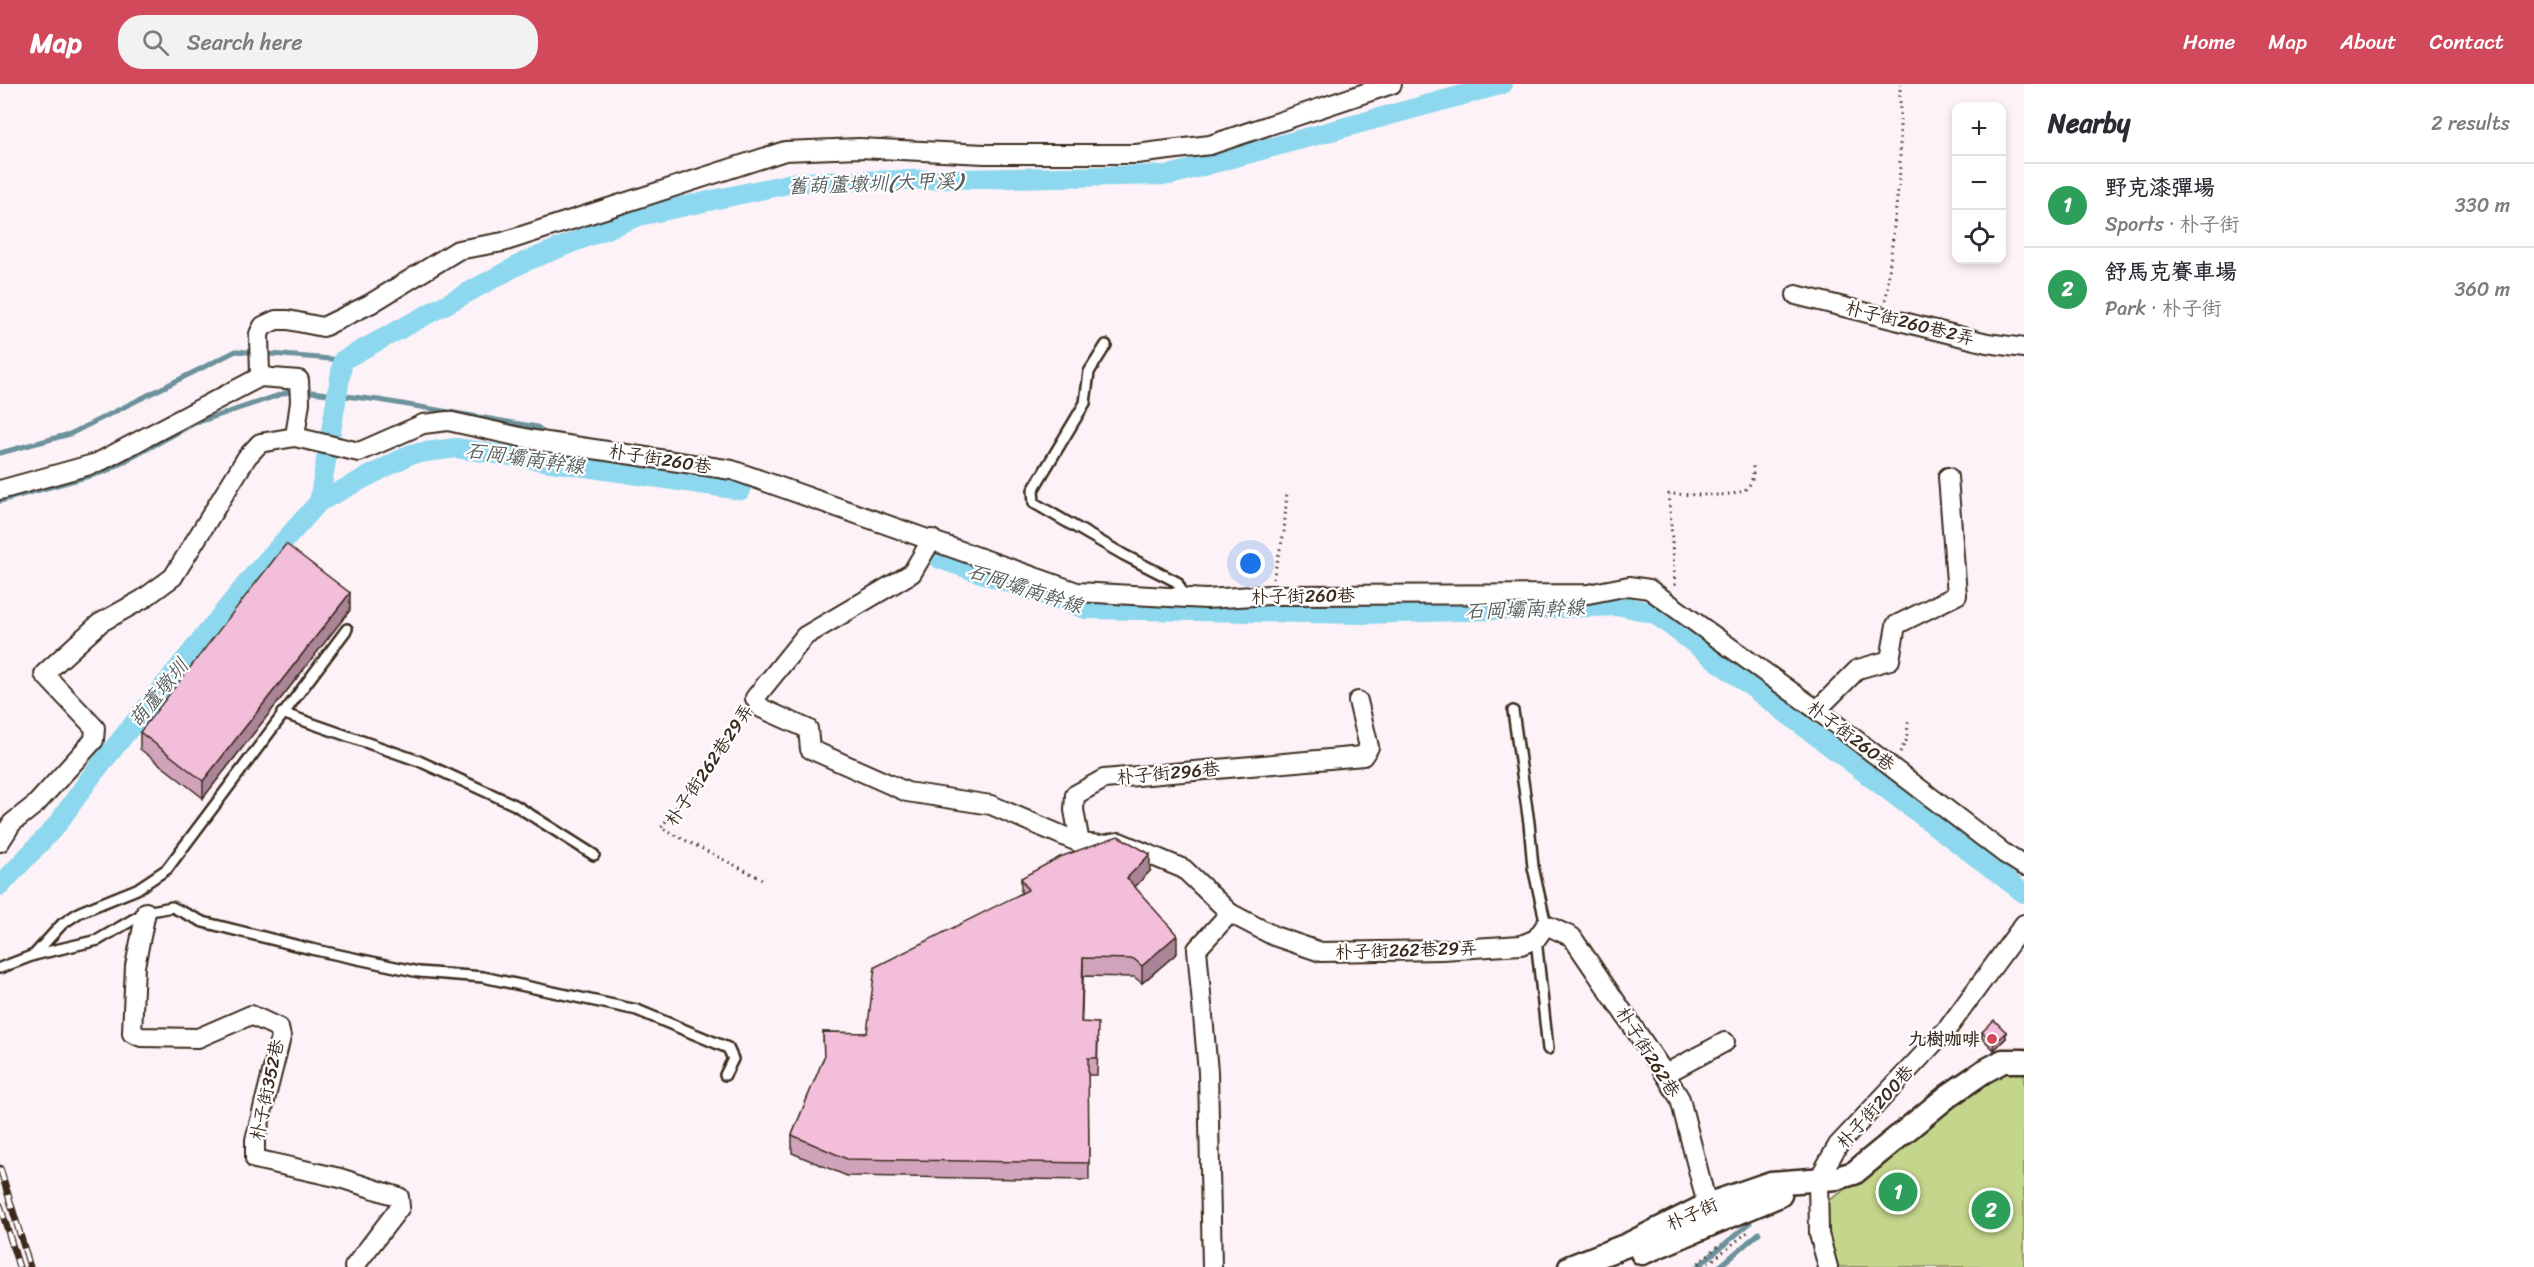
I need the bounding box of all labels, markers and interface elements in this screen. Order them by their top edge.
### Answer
search box [118,15,538,69]
text: Map [30,18,82,67]
text: Search here [187,23,303,62]
text: Home [2183,23,2235,61]
text: Map [2268,23,2307,61]
text: About [2340,23,2397,61]
text: Contact [2430,23,2504,61]
icon: search [139,26,172,59]
text: Nearby [2048,100,2130,146]
map controls [1952,102,2006,264]
button: + [1952,102,2006,156]
text: 2 results [2431,106,2510,141]
button: − [1952,156,2006,210]
water label: 舊葫蘆墩圳(大甲溪) [787,163,967,204]
text: 野克漆彈場 [2105,168,2215,207]
text: 1 [2063,188,2072,223]
text: 330 m [2455,188,2510,223]
text: Sports · 朴子街 [2105,207,2240,242]
button: locate [1952,210,2006,264]
text: 舒馬克賽車場 [2105,252,2237,291]
text: 2 [2062,272,2073,307]
text: 360 m [2454,272,2510,307]
street label: 朴子街260巷2弄 [1842,291,1978,355]
text: Park · 朴子街 [2105,291,2222,326]
water label: 石岡壩南幹線 [463,433,588,484]
street label: 朴子街260巷 [606,435,714,483]
your location [1236,549,1265,578]
water label: 石岡壩南幹線 [962,553,1088,624]
street label: 朴子街260巷 [1251,579,1355,613]
water label: 石岡壩南幹線 [1464,590,1587,629]
water label: 葫蘆墩圳 [120,650,198,735]
street label: 朴子街260巷 [1800,692,1902,780]
street label: 朴子街262巷29弄 [656,697,762,833]
street label: 朴子街296巷 [1115,753,1221,793]
street label: 朴子街262巷29弄 [1334,932,1478,968]
street label: 朴子街262巷 [1607,1000,1689,1104]
place label: 九樹咖啡 [1908,1023,1980,1055]
marker: 九樹咖啡 [1985,1032,1999,1046]
street label: 朴子街352巷 [241,1036,293,1144]
street label: 朴子街200巷 [1828,1057,1922,1157]
pin: 1 [1878,1170,1918,1214]
street label: 朴子街 [1661,1188,1723,1240]
pin: 2 [1972,1188,2010,1232]

